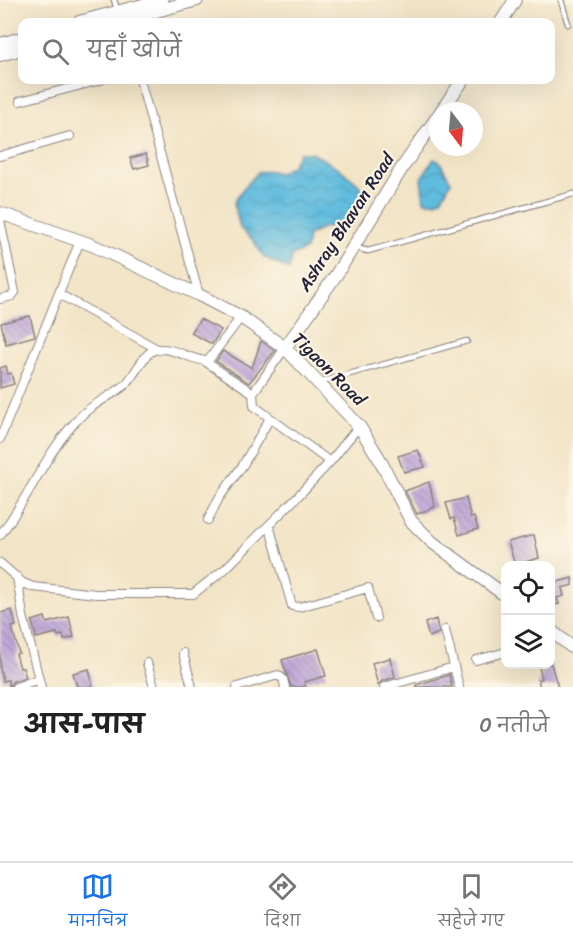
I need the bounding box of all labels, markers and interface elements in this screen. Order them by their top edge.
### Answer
search box [18,18,555,84]
text: यहाँ खोजें [87,30,182,69]
icon: search [39,35,72,68]
north arrow [429,102,483,156]
street label: Ashray Bhavan Road [288,145,404,299]
street label: Tigaon Road [284,324,375,415]
map controls [501,561,555,669]
button: locate [501,561,555,615]
button: layers [501,615,555,669]
text: आस-पास [24,701,144,747]
text: 0 नतीजे [479,708,549,743]
tab: मानचित्र [69,870,127,938]
tab: दिशा [264,870,301,938]
tab: सहेजे गए [438,870,504,938]

